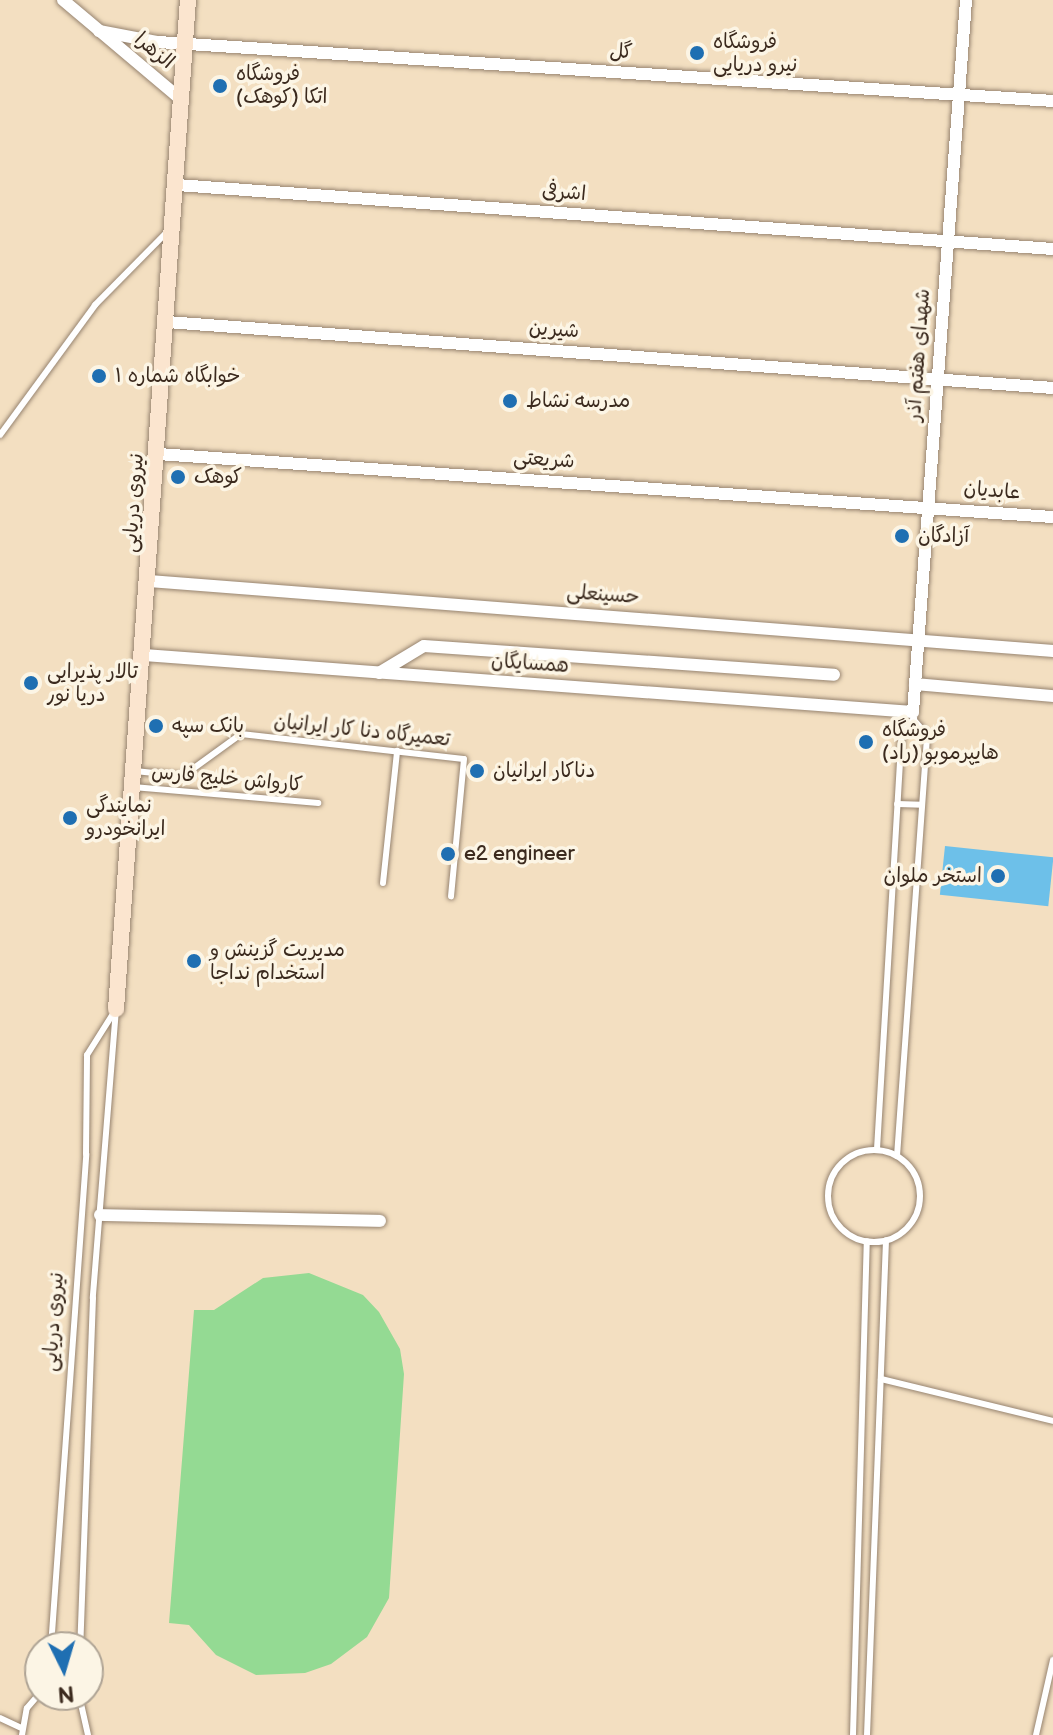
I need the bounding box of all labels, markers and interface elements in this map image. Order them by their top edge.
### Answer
street label: الزهرا [129,28,179,74]
place label: فروشگاه نیرو دریایی [713,30,797,77]
street label: گل [609,39,633,65]
marker: فروشگاه نیرو دریایی [688,44,706,62]
place label: فروشگاه اتکا (کوهک) [236,62,327,109]
marker: فروشگاه اتکا (کوهک) [211,77,229,95]
street label: اشرفی [541,179,587,207]
street label: شهدای هفتم آذر [902,288,936,422]
street label: شیرین [528,316,580,344]
place label: خوابگاه شماره ۱ [115,364,241,388]
marker: خوابگاه شماره ۱ [90,367,108,385]
place label: مدرسه نشاط [526,389,630,413]
marker: مدرسه نشاط [501,392,519,410]
street label: شریعتی [513,446,575,474]
street label: نیروی دریایی [119,453,149,553]
place label: کوهک [194,465,242,489]
marker: کوهک [169,468,187,486]
street label: عابدیان [963,477,1021,505]
place label: آزادگان [918,524,969,548]
marker: آزادگان [893,527,911,545]
street label: حسینعلی [566,580,640,610]
street label: همسایگان [490,649,570,679]
place label: تالار پذیرایی دریا نور [47,660,138,707]
marker: تالار پذیرایی دریا نور [22,674,40,692]
street label: تعمیرگاه دنا کار ایرانیان [273,710,451,752]
place label: بانک سپه [172,714,244,738]
marker: بانک سپه [147,717,165,735]
place label: فروشگاه هایپرموبو (راد) [882,718,999,765]
marker: فروشگاه هایپرموبو (راد) [857,733,875,751]
place label: دناکار ایرانیان [493,759,595,783]
street label: کارواش خلیج فارس [150,760,304,798]
marker: دناکار ایرانیان [468,762,486,780]
place label: نمایندگی ایرانخودرو [86,794,165,841]
marker: نمایندگی ایرانخودرو [61,809,79,827]
place label: e2 engineer [464,842,575,866]
marker: e2 engineer [439,845,457,863]
place label: استخر ملوان [884,864,982,888]
marker: استخر ملوان [989,867,1007,885]
place label: مدیریت گزینش و استخدام نداجا [210,938,345,985]
marker: مدیریت گزینش و استخدام نداجا [185,952,203,970]
street label: نیروی دریایی [39,1272,69,1372]
north arrow [24,1631,104,1711]
text: N [57,1679,75,1708]

